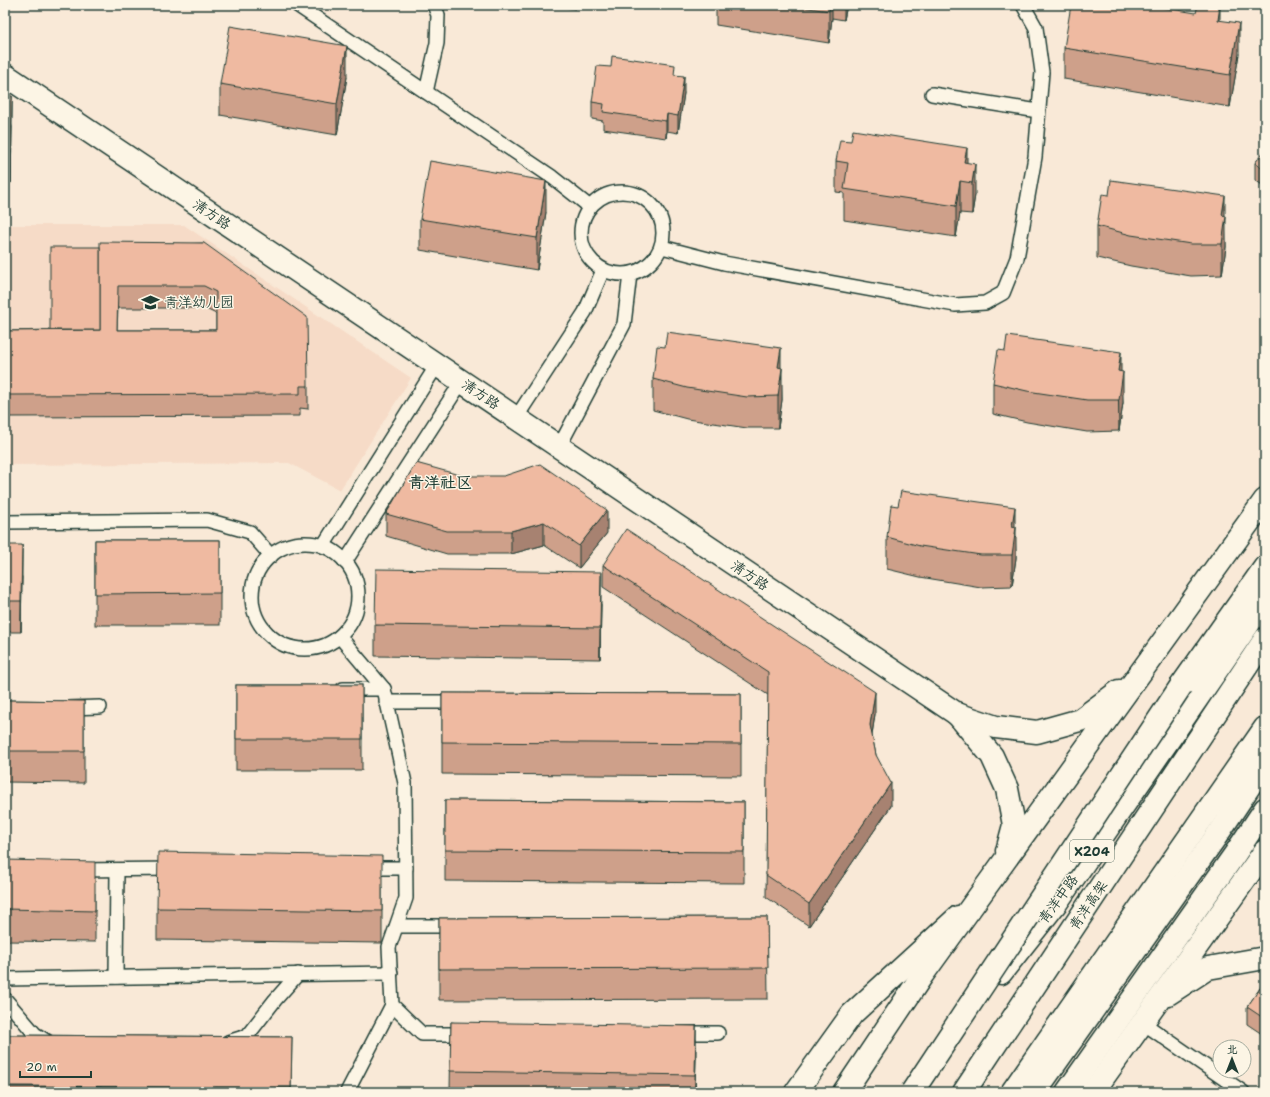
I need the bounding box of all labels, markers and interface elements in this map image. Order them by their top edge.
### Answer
street label: 清方路 [190,195,234,233]
school or university icon: 青洋幼儿园 [141,292,161,312]
place label: 青洋幼儿园 [164,293,234,311]
street label: 清方路 [459,375,503,413]
district label: 青洋社区 [408,472,472,493]
street label: 清方路 [728,556,772,594]
road number: X204 [1070,840,1114,862]
street label: 青洋中路 [1034,871,1082,927]
street label: 青洋高架 [1065,877,1111,933]
north arrow [1212,1039,1252,1079]
text: 北 [1227,1042,1238,1057]
scale bar [20,1053,91,1079]
text: 20 m [26,1059,57,1075]

